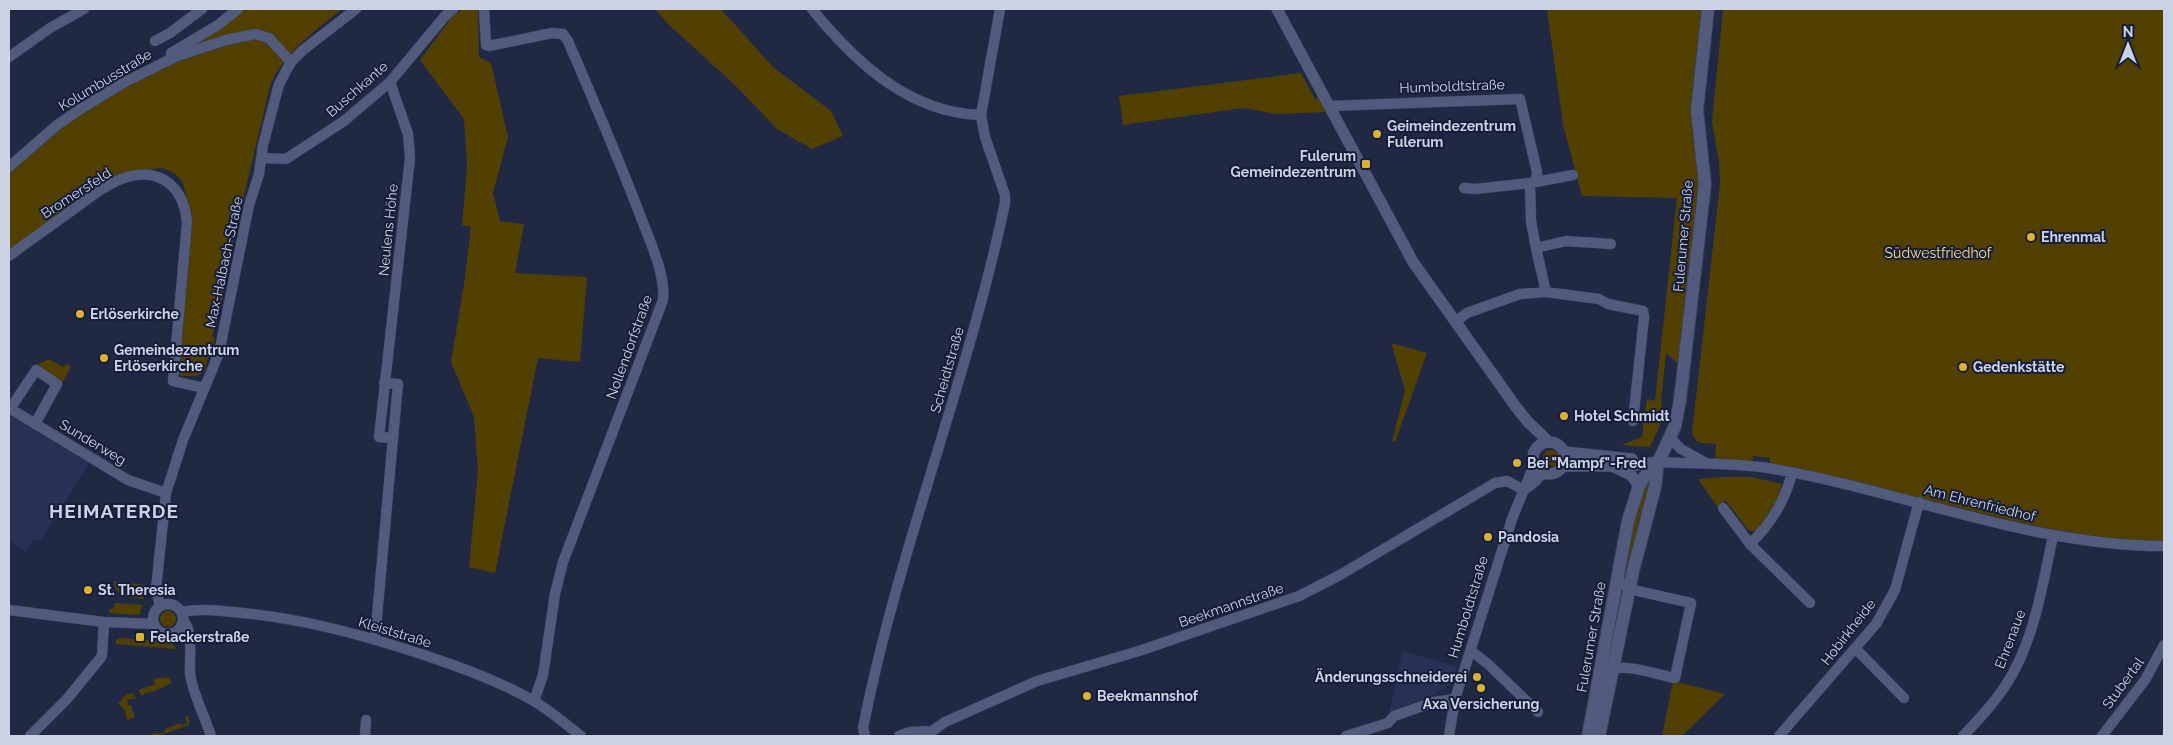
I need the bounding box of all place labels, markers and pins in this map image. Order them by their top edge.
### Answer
place label: Geimeindezentrum Fulerum [1387,118,1516,150]
marker: Geimeindezentrum Fulerum [1371,128,1383,140]
place label: Fulerum Gemeindezentrum [1231,148,1356,180]
marker: Fulerum Gemeindezentrum [1360,158,1372,170]
place label: Ehrenmal [2041,229,2106,245]
marker: Ehrenmal [2025,231,2037,243]
place label: Erlöserkirche [90,306,179,322]
marker: Erlöserkirche [74,308,86,320]
place label: Gemeindezentrum Erlöserkirche [114,342,239,374]
marker: Gemeindezentrum Erlöserkirche [98,352,110,364]
place label: Gedenkstätte [1973,359,2065,375]
marker: Gedenkstätte [1957,361,1969,373]
place label: Hotel Schmidt [1574,408,1670,424]
marker: Hotel Schmidt [1558,410,1570,422]
place label: Bei "Mampf"-Fred [1527,455,1646,471]
marker: Bei "Mampf"-Fred [1511,457,1523,469]
place label: Pandosia [1498,529,1559,545]
marker: Pandosia [1482,531,1494,543]
place label: St. Theresia [98,582,176,598]
marker: St. Theresia [82,584,94,596]
place label: Felackerstraße [150,629,250,645]
marker: Felackerstraße [134,631,146,643]
place label: Änderungsschneiderei [1315,668,1467,685]
marker: Änderungsschneiderei [1471,671,1483,683]
marker: Axa Versicherung [1475,682,1487,694]
place label: Beekmannshof [1097,688,1199,704]
marker: Beekmannshof [1081,690,1093,702]
place label: Axa Versicherung [1423,696,1539,712]

